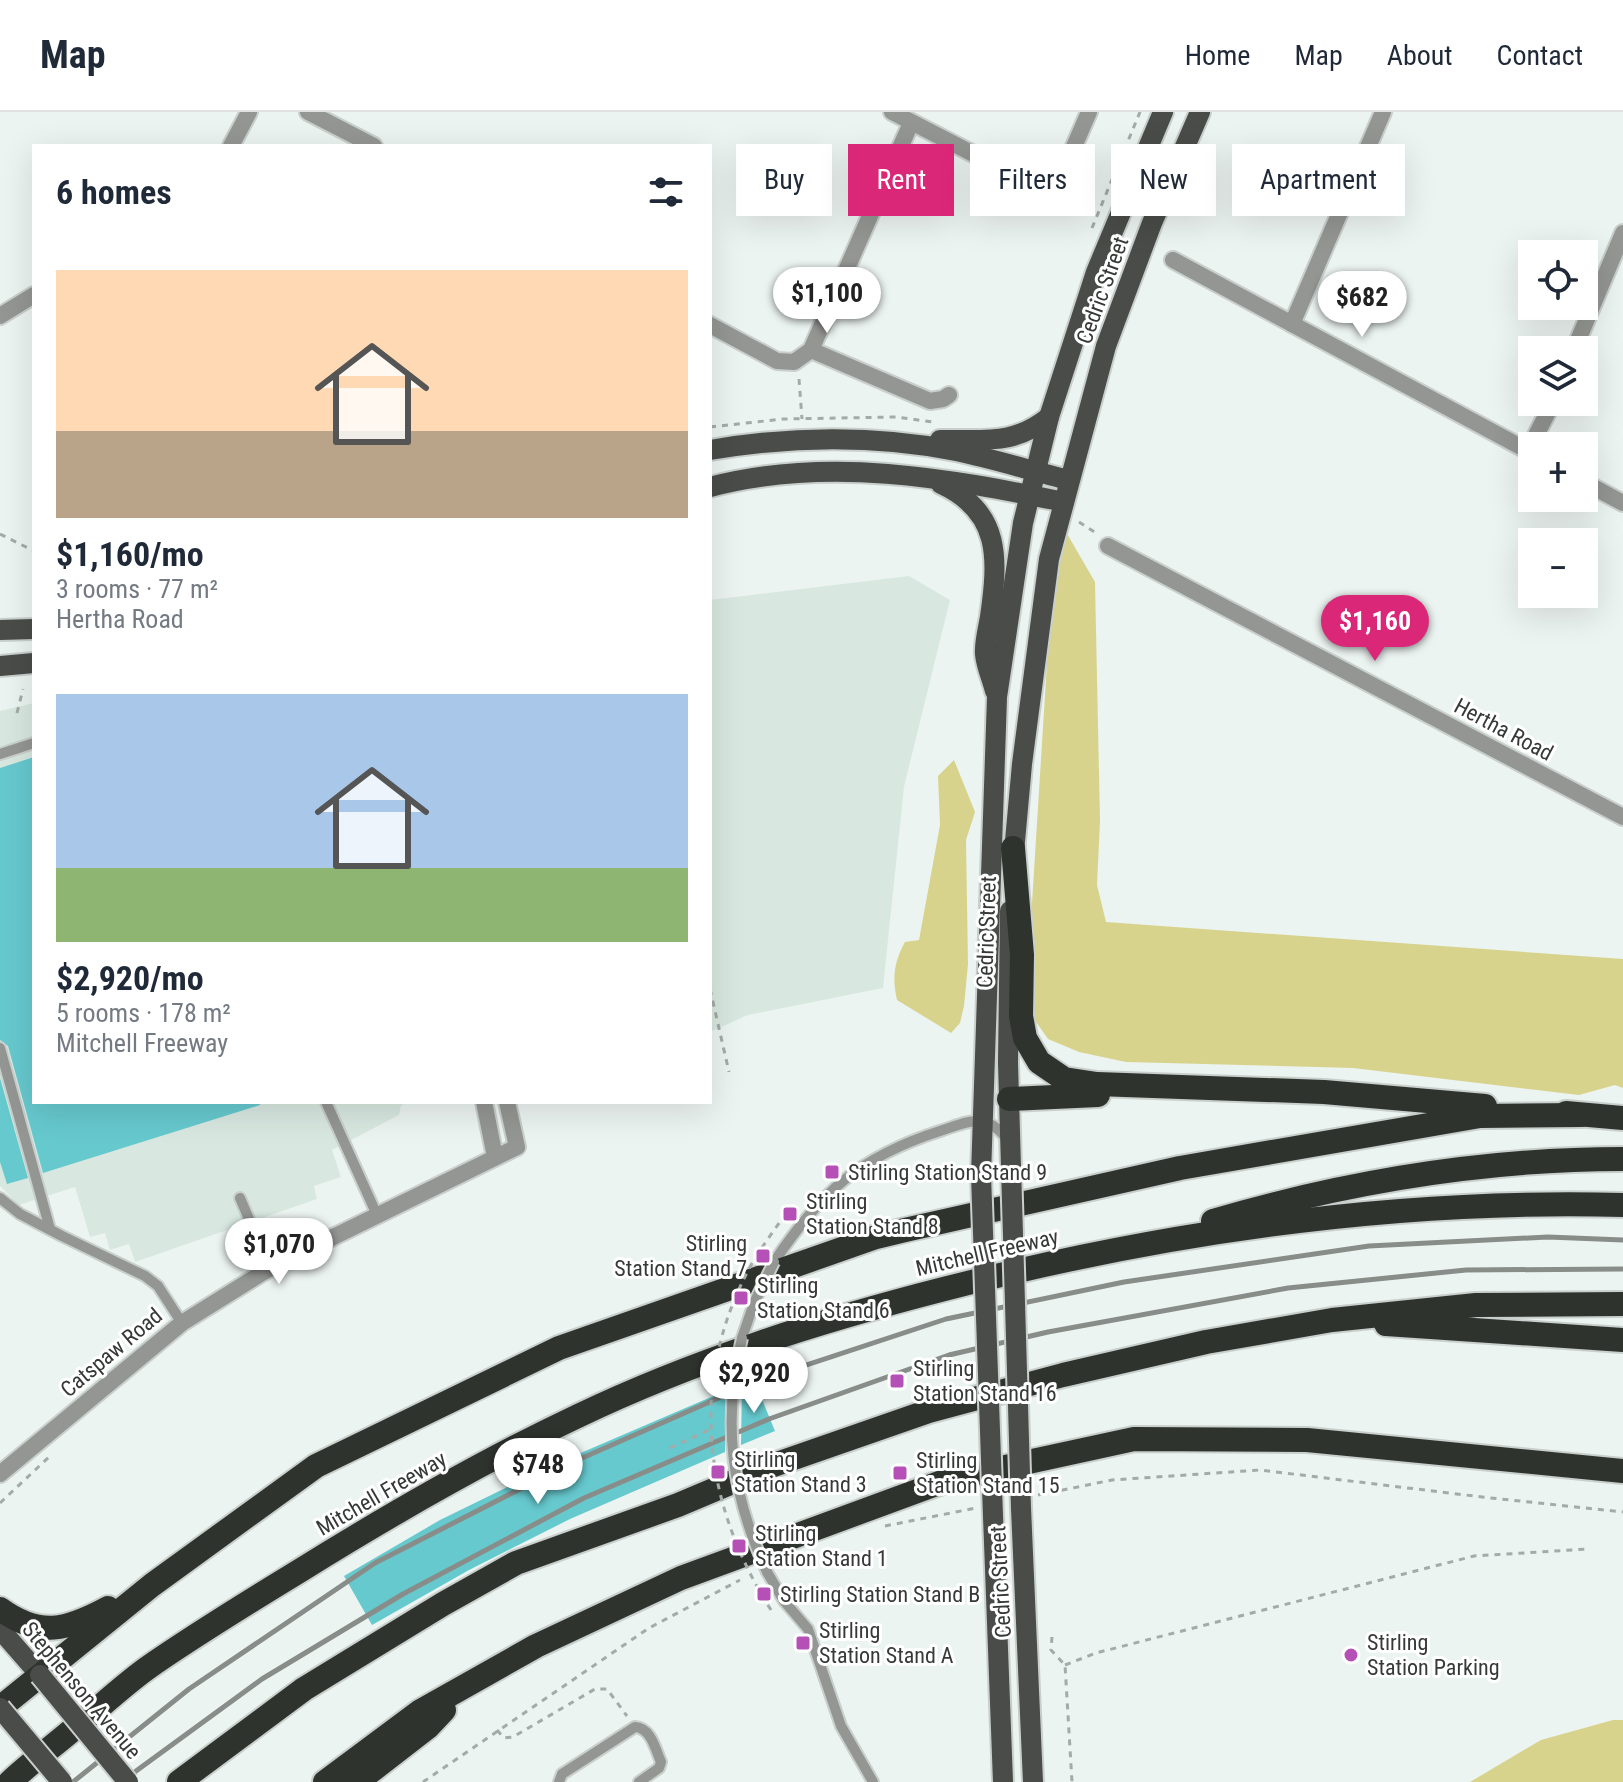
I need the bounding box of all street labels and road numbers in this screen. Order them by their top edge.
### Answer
street label: Cedric Street [1072,233,1133,347]
street label: Hertha Road [1450,693,1557,766]
street label: Cedric Street [972,876,1001,989]
street label: Mitchell Freeway [913,1224,1061,1281]
street label: Catspaw Road [56,1303,167,1402]
street label: Mitchell Freeway [312,1446,451,1541]
street label: Cedric Street [985,1525,1016,1639]
street label: Stephenson Avenue [17,1617,146,1764]

